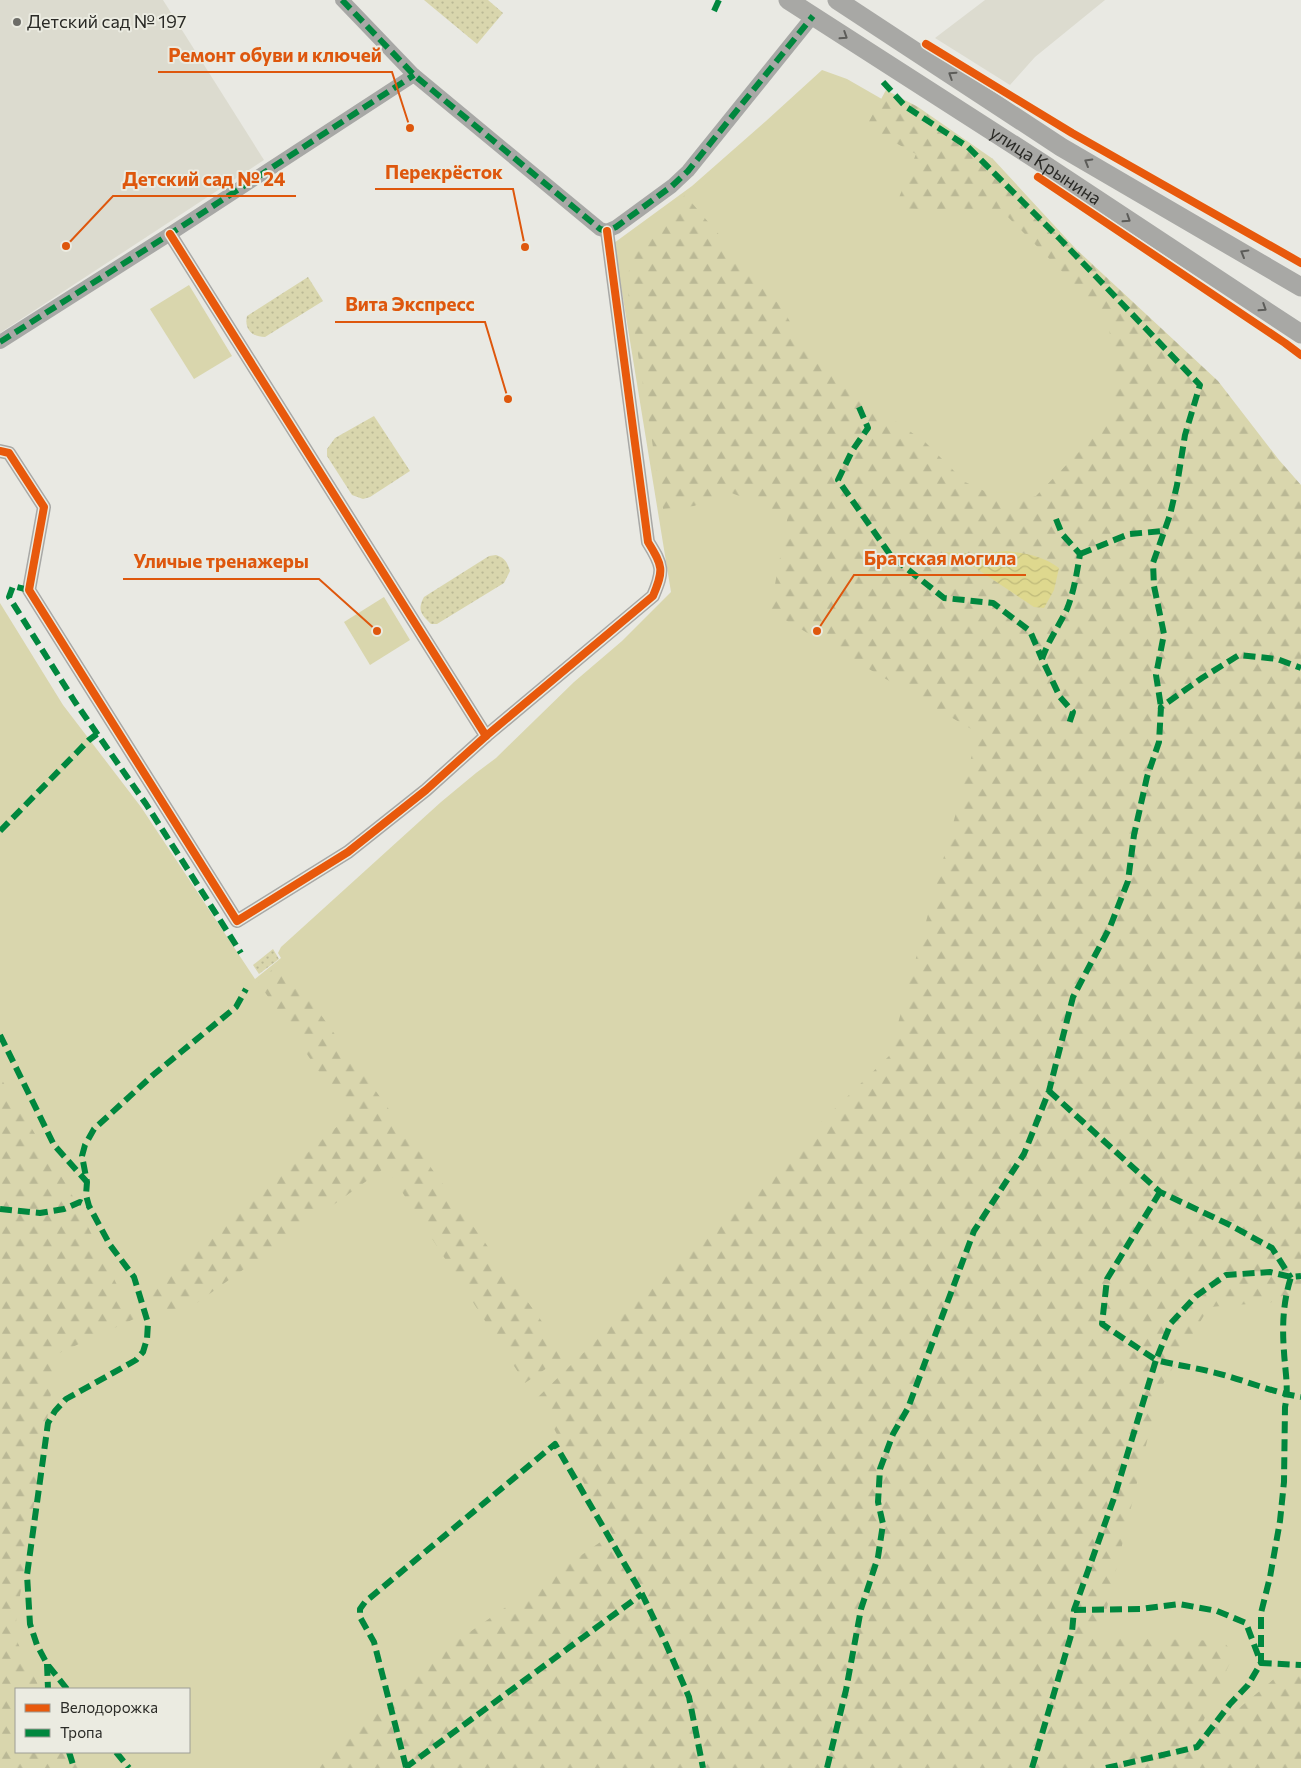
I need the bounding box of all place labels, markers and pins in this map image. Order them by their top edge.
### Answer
place label: Детский сад № 197 [27,10,186,32]
marker: Детский сад № 197 [11,16,23,28]
callout: Ремонт обуви и ключей [158,38,392,72]
callout: Перекрёсток [375,155,513,189]
callout: Детский сад № 24 [113,162,296,196]
callout: Вита Экспресс [335,288,485,322]
callout: Братская могила [854,541,1026,575]
callout: Уличые тренажеры [123,545,319,579]

